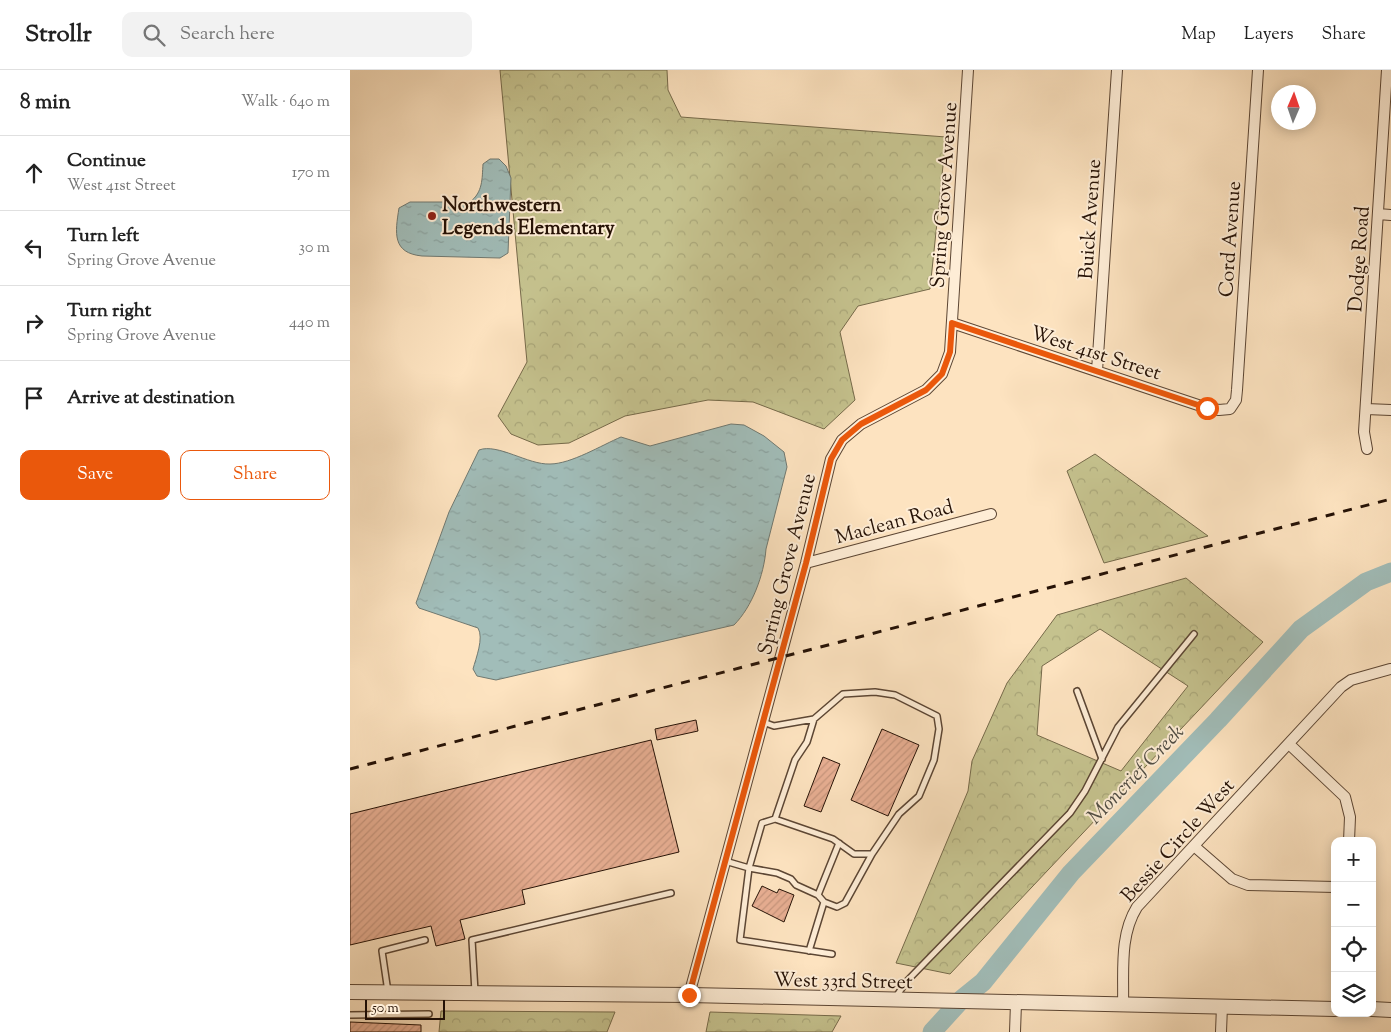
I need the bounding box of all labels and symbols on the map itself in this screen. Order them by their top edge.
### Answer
north arrow [1271,85,1316,130]
street label: Spring Grove Avenue [925,101,966,289]
street label: Buick Avenue [1073,158,1110,280]
street label: Cord Avenue [1213,180,1250,298]
place label: Northwestern Legends Elementary [442,192,615,244]
street label: Dodge Road [1342,205,1379,313]
marker: Northwestern Legends Elementary [426,210,438,222]
street label: West 41st Street [1026,320,1165,389]
route start [1196,397,1219,420]
street label: Spring Grove Avenue [752,471,825,659]
street label: Maclean Road [832,494,957,553]
water label: Moncrief Creek [1081,718,1192,832]
street label: Bessie Circle West [1115,773,1243,910]
street label: West 33rd Street [773,967,913,998]
route end [678,984,701,1007]
scale bar [365,997,445,1020]

